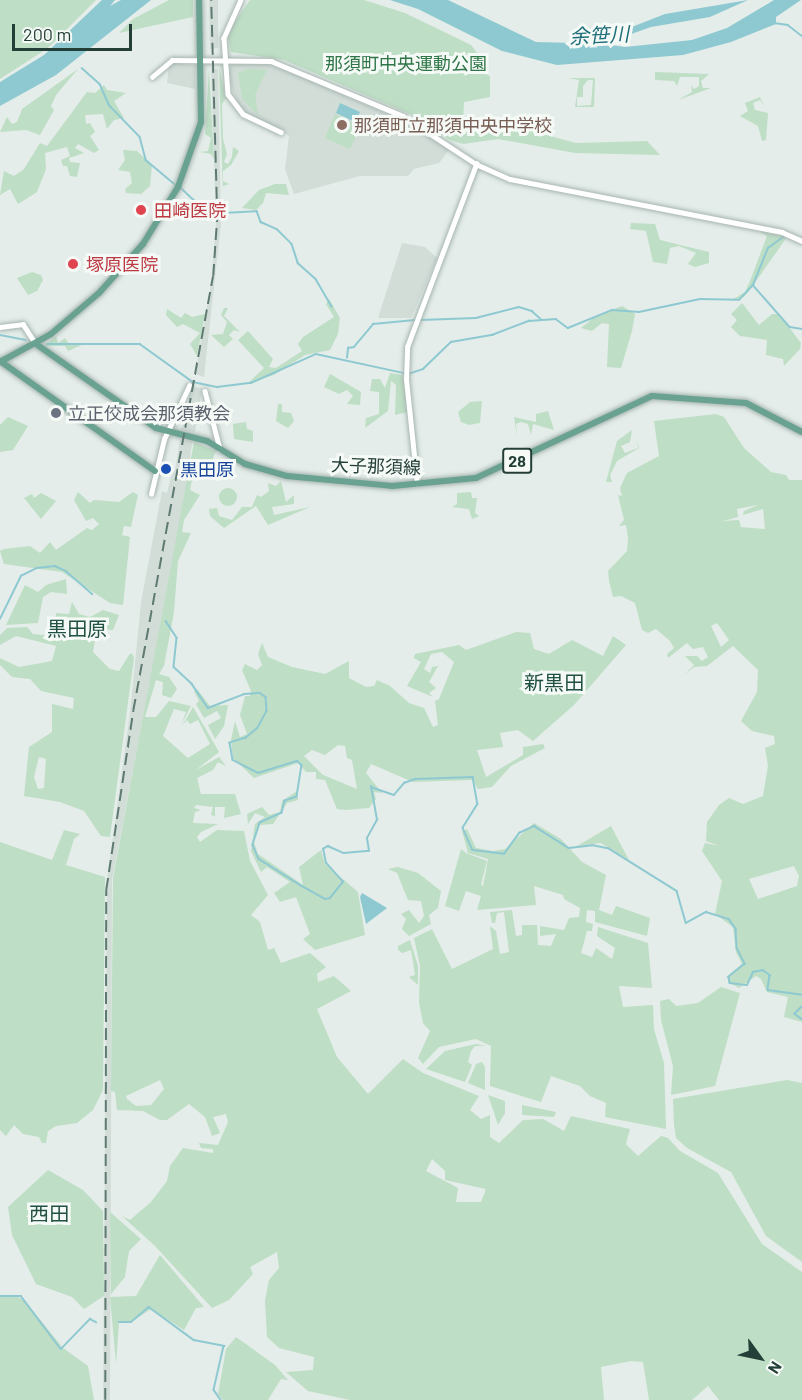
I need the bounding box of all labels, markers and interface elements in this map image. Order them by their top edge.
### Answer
scale bar [15,12,135,50]
water label: 余笹川 [568,21,630,49]
text: 200 m [23,23,71,45]
park label: 那須町中央運動公園 [325,52,487,74]
place label: 那須町立那須中央中学校 [354,114,552,136]
marker: 那須町立那須中央中学校 [335,118,349,132]
place label: 田崎医院 [154,199,226,221]
marker: 田崎医院 [132,201,150,219]
place label: 塚原医院 [86,253,158,275]
marker: 塚原医院 [64,255,82,273]
place label: 立正佼成会那須教会 [68,402,230,424]
marker: 立正佼成会那須教会 [49,406,63,420]
road number: 28 [502,448,532,474]
street label: 大子那須線 [331,454,421,478]
place label: 黒田原 [180,458,234,480]
marker: 黒田原 [157,460,175,478]
district label: 黒田原 [47,616,107,640]
district label: 新黒田 [524,670,584,694]
district label: 西田 [29,1201,69,1225]
north arrow [730,1328,790,1388]
text: N [765,1358,786,1378]

